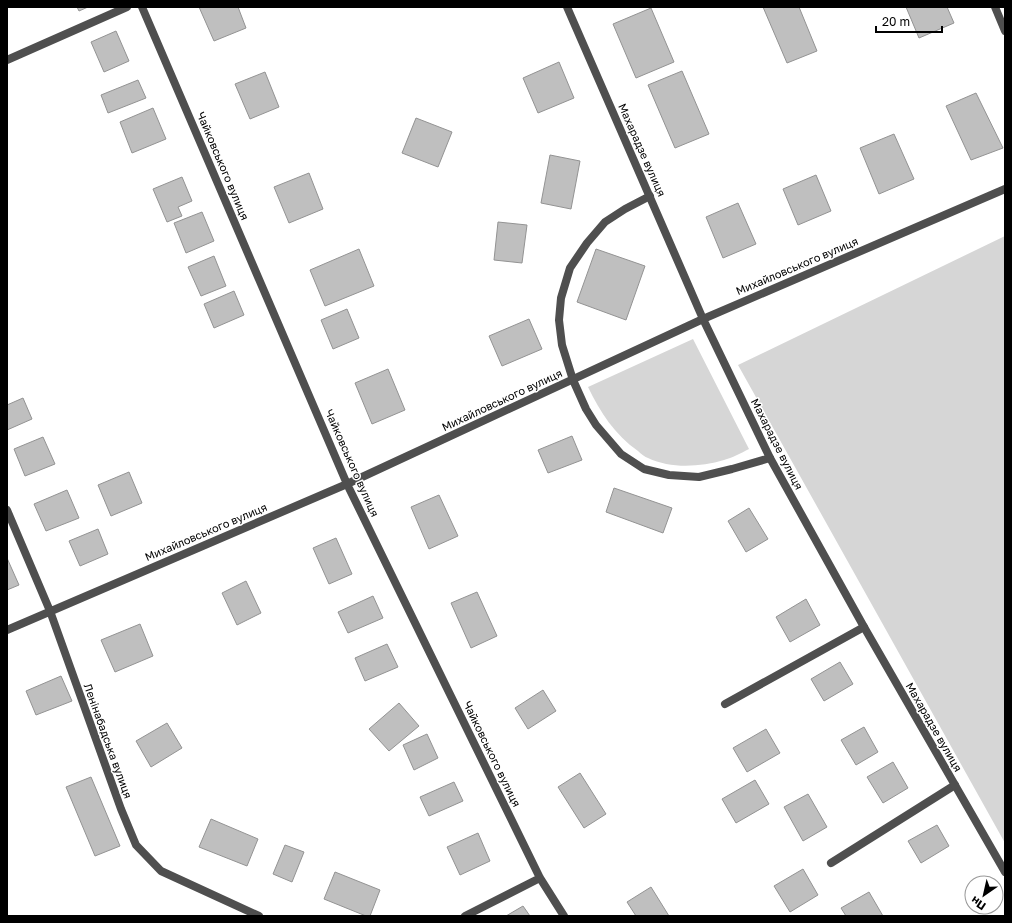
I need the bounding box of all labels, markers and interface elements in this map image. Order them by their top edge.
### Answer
scale bar [876,8,942,34]
text: 20 m [882,14,910,29]
street label: Махарадзе вулиця [616,101,669,198]
street label: Чайковського вулиця [195,110,252,222]
street label: Михайловського вулиця [734,234,860,297]
street label: Михайловського вулиця [440,366,564,433]
street label: Махарадзе вулиця [749,396,806,492]
street label: Чайковського вулиця [323,407,382,519]
street label: Михайловського вулиця [143,500,269,563]
street label: Махарадзе вулиця [904,680,965,774]
street label: Ленінабадська вулиця [82,682,135,800]
street label: Чайковського вулиця [461,699,524,809]
north arrow [964,875,1004,915]
text: Пн [968,894,988,913]

